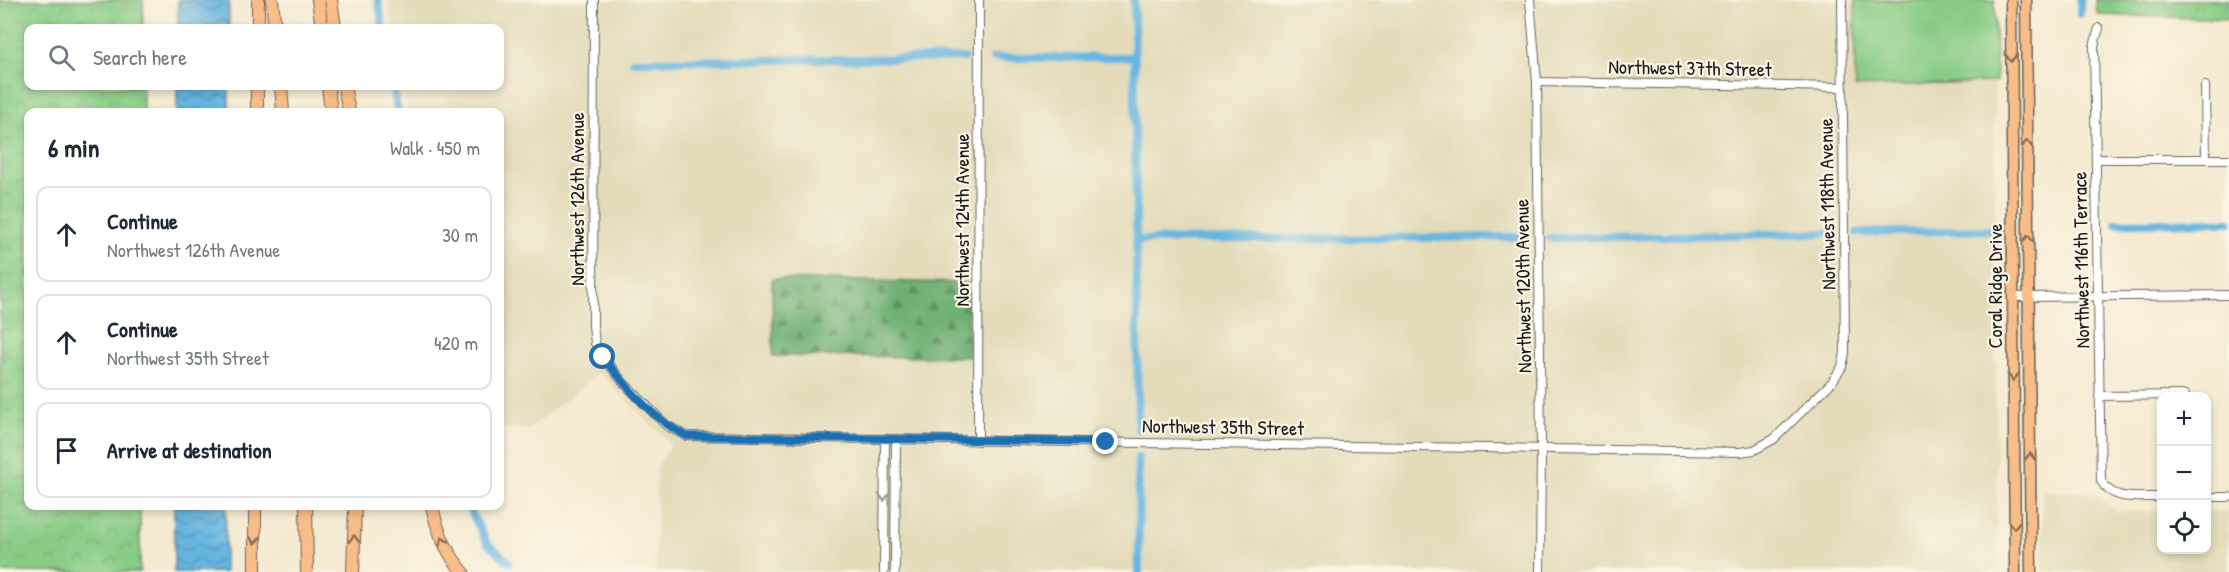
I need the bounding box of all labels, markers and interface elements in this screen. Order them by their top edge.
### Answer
search box [24,24,504,90]
icon: search [45,41,78,74]
text: Search here [93,42,187,72]
street label: Northwest 37th Street [1608,53,1773,82]
one-way arrow [2005,54,2017,63]
street label: Northwest 126th Avenue [563,112,590,286]
street label: Northwest 118th Avenue [1812,118,1841,290]
text: 6 min [48,130,100,165]
text: Walk · 450 m [390,134,480,161]
street label: Northwest 124th Avenue [948,134,975,306]
one-way arrow [2021,139,2033,148]
street label: Northwest 116th Terrace [2065,171,2096,349]
street label: Northwest 120th Avenue [1507,199,1538,373]
text: Continue [107,206,178,236]
icon: ahead [50,218,83,251]
text: 30 m [442,221,478,248]
street label: Coral Ridge Drive [1981,223,2008,348]
one-way arrow [2022,234,2034,243]
text: Northwest 126th Avenue [107,236,280,263]
text: Continue [107,314,178,344]
icon: ahead [50,326,83,359]
text: 420 m [434,329,478,356]
route start [589,343,615,369]
text: Northwest 35th Street [107,344,269,371]
one-way arrow [2007,372,2019,381]
map controls [2157,392,2211,554]
button: + [2157,392,2211,446]
street label: Northwest 35th Street [1142,412,1305,441]
route end [1092,428,1118,454]
icon: arrive [50,434,83,467]
text: Arrive at destination [107,435,272,465]
button: − [2157,446,2211,500]
one-way arrow [2024,452,2036,461]
one-way arrow [878,493,890,502]
button: locate [2157,500,2211,554]
one-way arrow [2008,520,2020,529]
one-way arrow [348,534,360,543]
one-way arrow [249,536,261,545]
one-way arrow [438,536,450,547]

